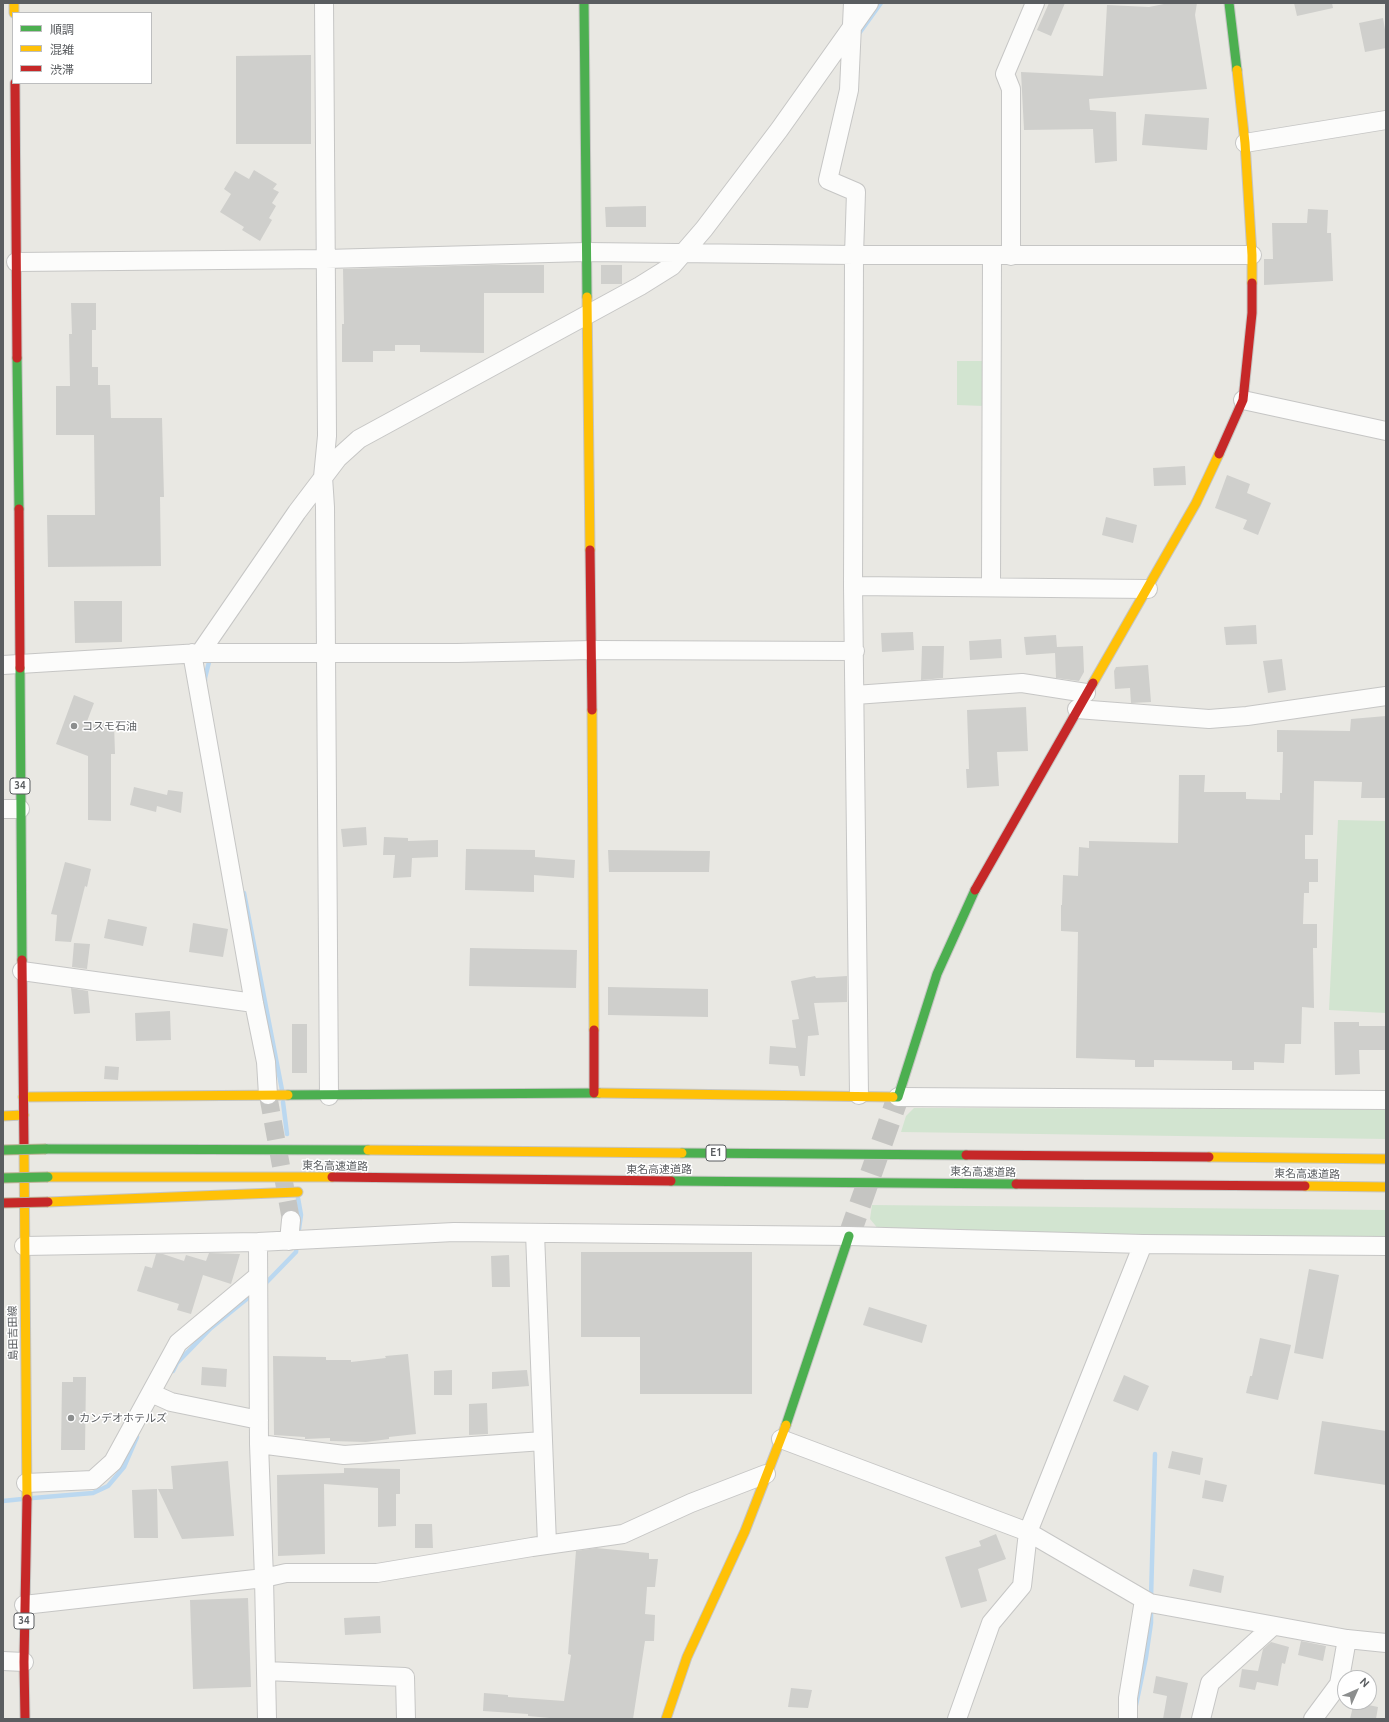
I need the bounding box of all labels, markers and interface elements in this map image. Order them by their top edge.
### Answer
legend [12,12,152,84]
text: 順調 [50,23,74,36]
text: 混雑 [50,43,74,56]
text: 渋滞 [50,63,74,76]
place label: コスモ石油 [82,719,137,733]
marker: コスモ石油 [69,721,79,731]
road number: 34 [10,778,30,794]
road number: E1 [706,1145,726,1161]
street label: 東名高速道路 [302,1159,368,1173]
street label: 東名高速道路 [626,1162,692,1176]
street label: 東名高速道路 [950,1165,1016,1179]
street label: 東名高速道路 [1274,1167,1340,1181]
street label: 島田吉田線 [6,1305,20,1361]
place label: カンデオホテルズ [79,1411,167,1425]
marker: カンデオホテルズ [66,1413,76,1423]
road number: 34 [14,1613,34,1629]
north arrow [1337,1670,1377,1710]
text: N [1358,1675,1372,1689]

